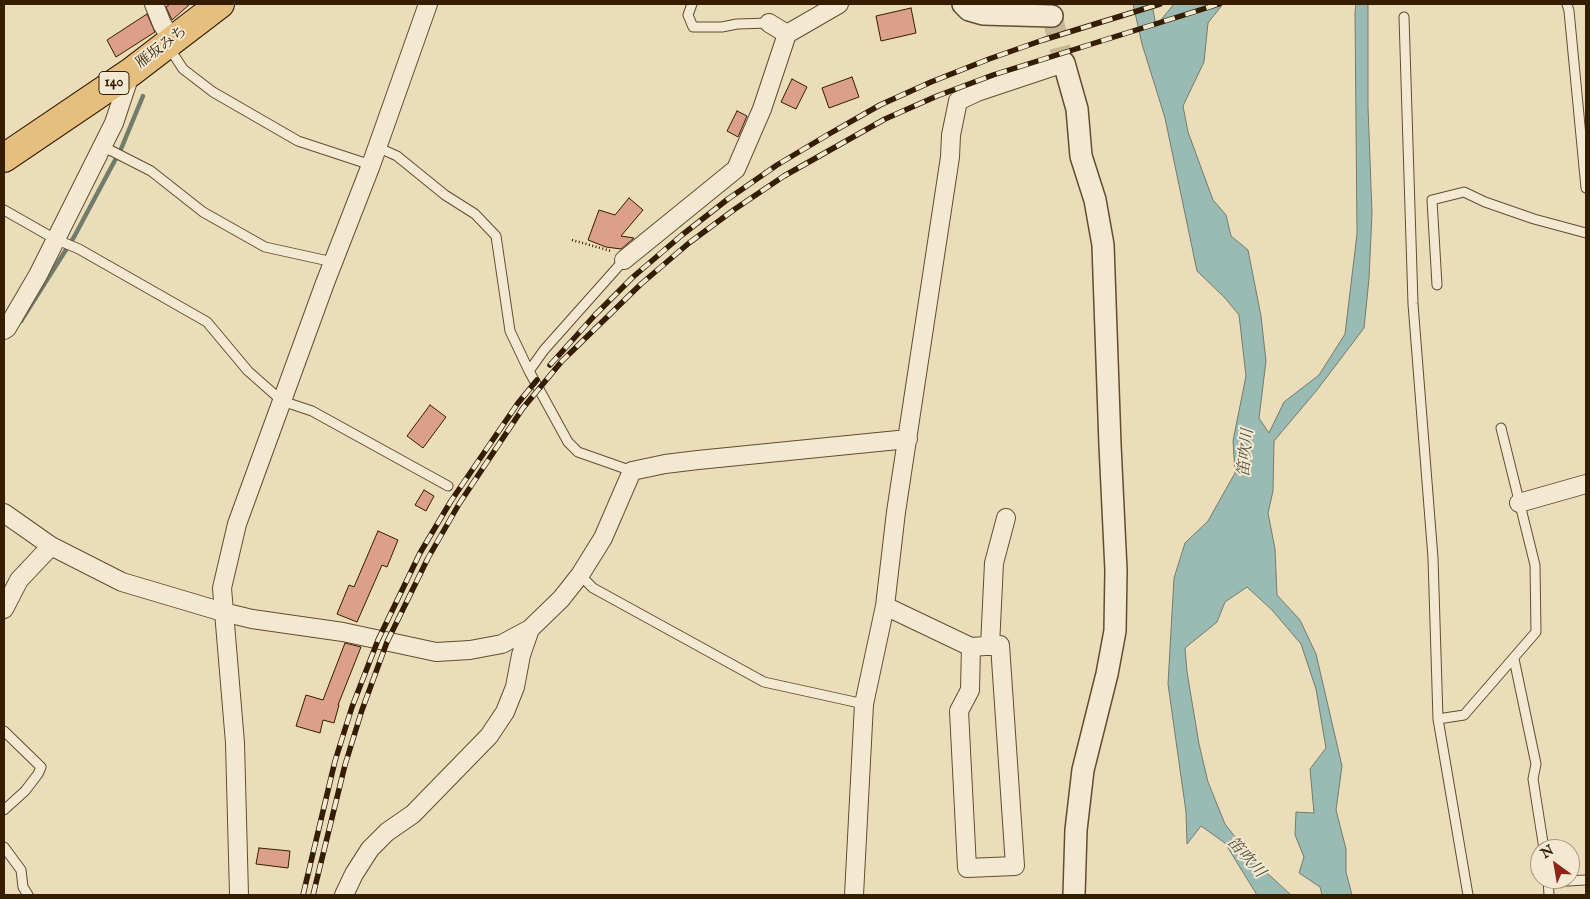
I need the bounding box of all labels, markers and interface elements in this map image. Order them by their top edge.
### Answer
street label: 雁坂みち [133,23,191,73]
road number: 140 [99,72,129,95]
water label: 笛吹川 [1235,428,1259,478]
water label: 笛吹川 [1222,834,1268,882]
north arrow [1530,839,1580,889]
text: N [1538,841,1557,863]

